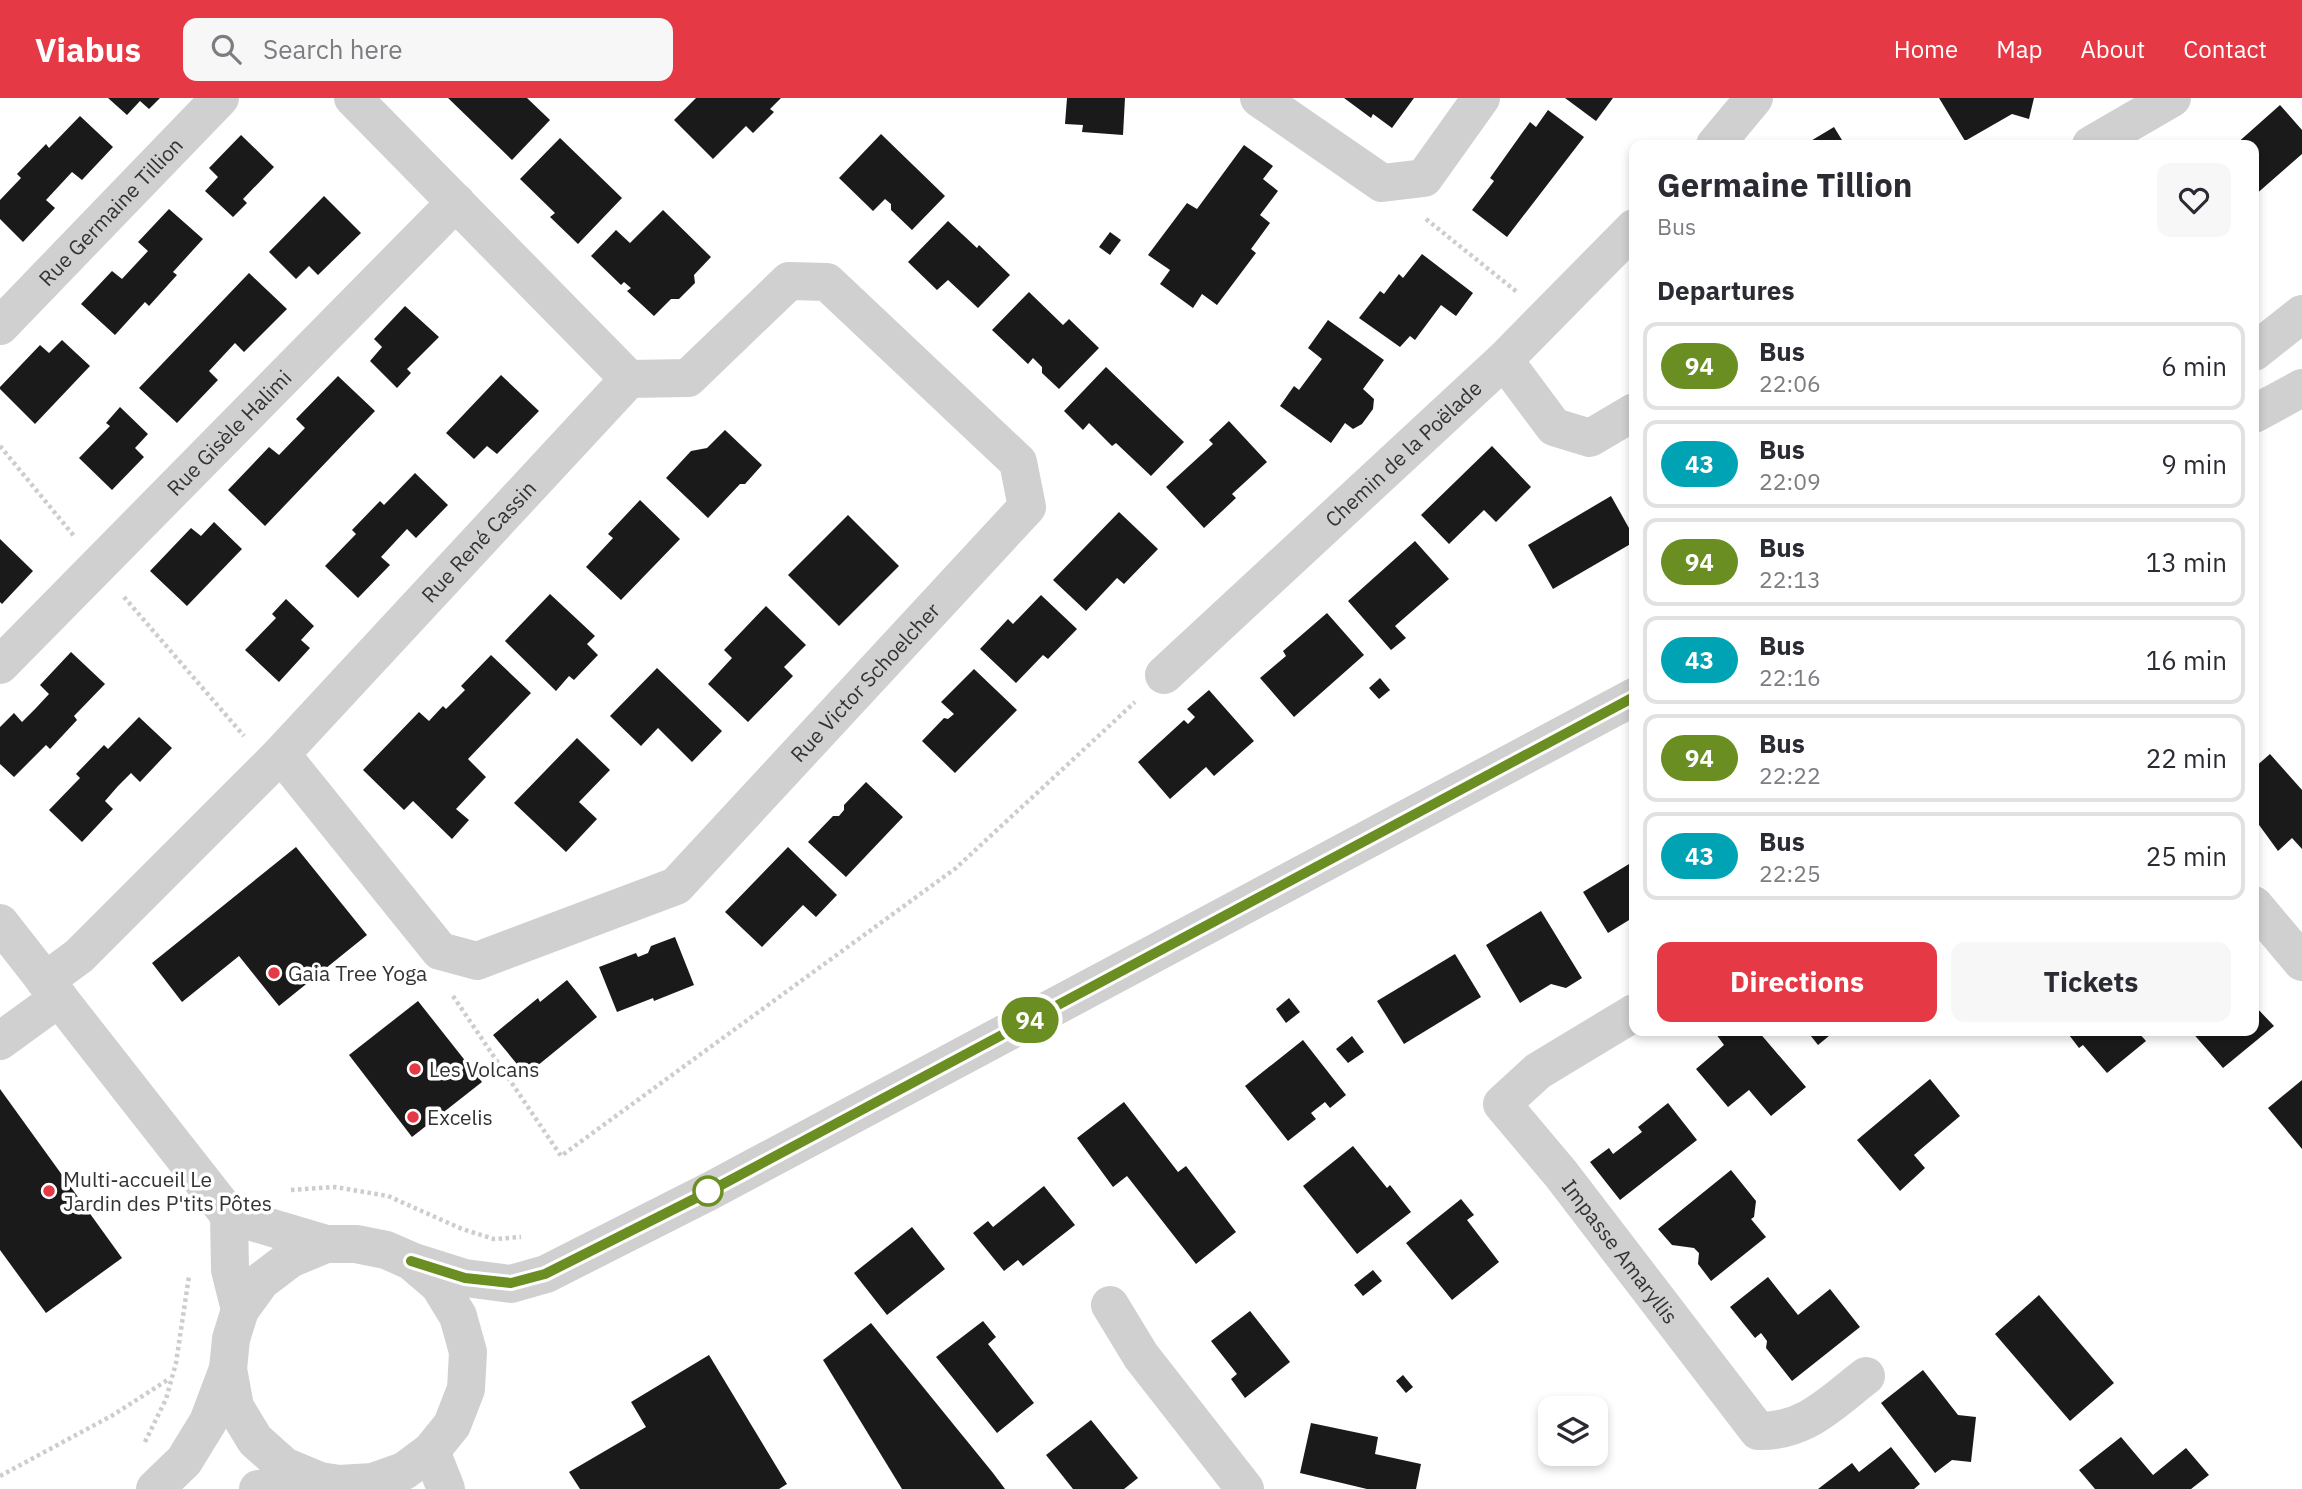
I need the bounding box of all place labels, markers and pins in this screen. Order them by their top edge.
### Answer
place label: Gaia Tree Yoga [288,959,427,987]
marker: Gaia Tree Yoga [266,965,282,981]
place label: Les Volcans [429,1055,540,1083]
marker: Les Volcans [407,1061,423,1077]
place label: Excelis [427,1103,493,1131]
marker: Excelis [405,1109,421,1125]
place label: Multi-accueil Le Jardin des P'tits Pôtes [63,1165,272,1217]
unlabelled marker [693,1176,723,1206]
marker: Multi-accueil Le Jardin des P'tits Pôtes [41,1183,57,1199]

